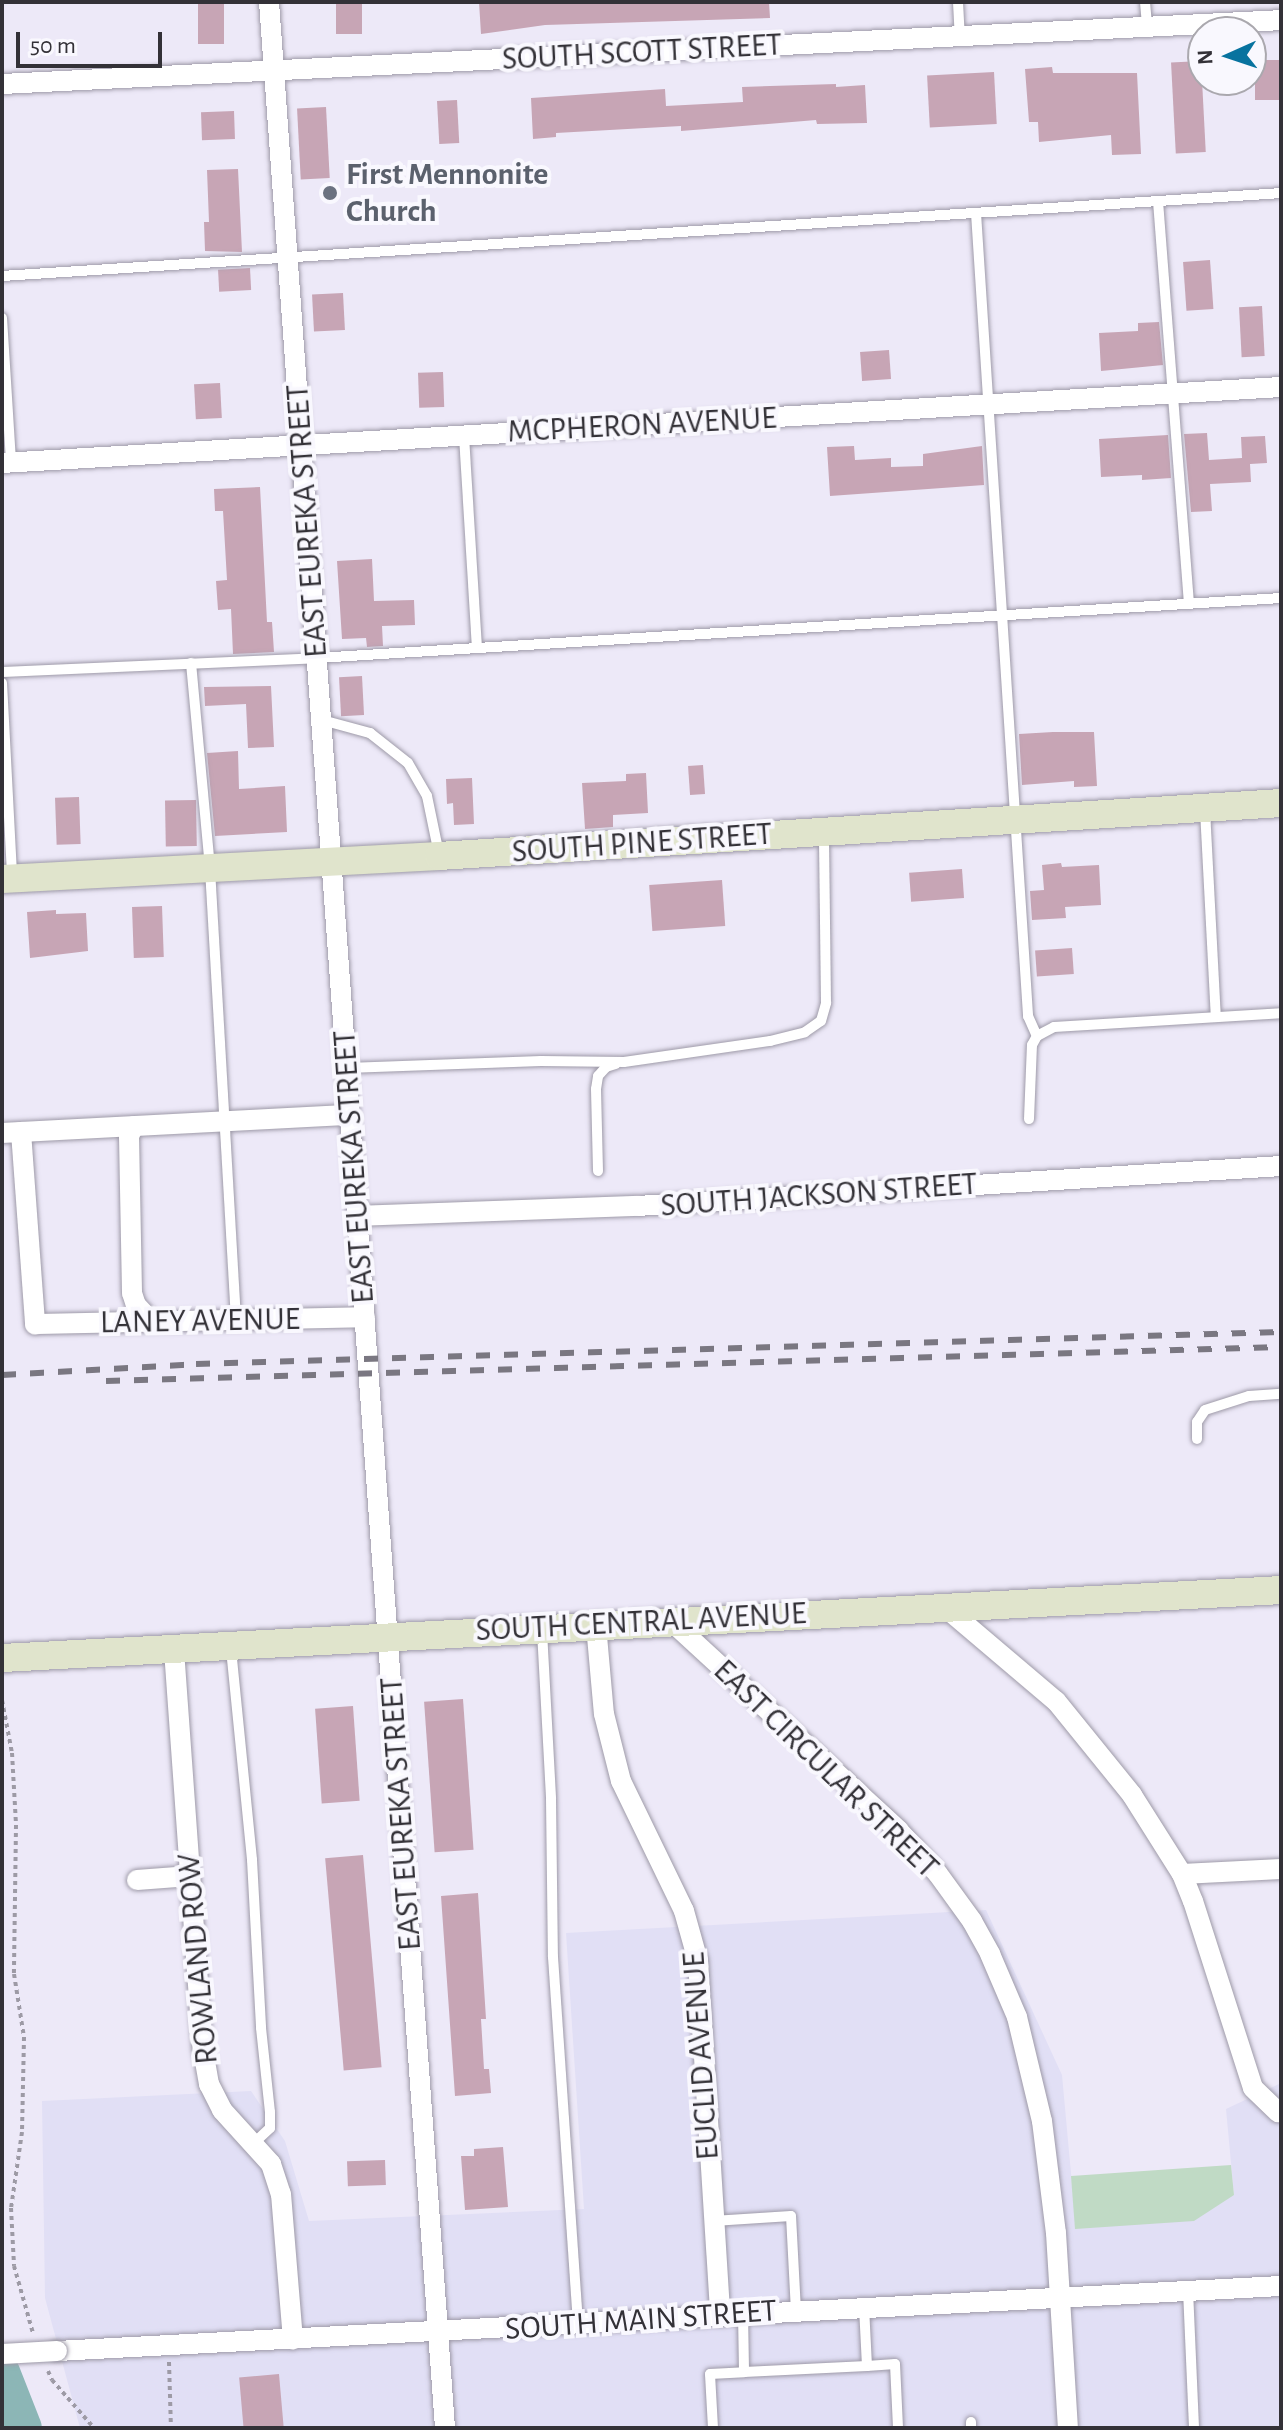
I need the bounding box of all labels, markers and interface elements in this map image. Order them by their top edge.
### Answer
scale bar [20,16,166,66]
north arrow [1187,16,1267,96]
street label: SOUTH SCOTT STREET [501,25,783,79]
text: 50 m [30,34,76,58]
text: N [1194,49,1216,65]
place label: First Mennonite Church [346,156,548,231]
marker: First Mennonite Church [321,184,339,202]
street label: EAST EUREKA STREET [278,383,336,659]
street label: MCPHERON AVENUE [507,399,777,451]
street label: SOUTH PINE STREET [511,815,773,871]
street label: EAST EUREKA STREET [325,1029,383,1305]
street label: SOUTH JACKSON STREET [659,1165,979,1225]
street label: LANEY AVENUE [100,1300,300,1342]
street label: SOUTH CENTRAL AVENUE [475,1594,807,1650]
street label: EAST CIRCULAR STREET [705,1652,947,1886]
street label: EAST EUREKA STREET [372,1676,430,1952]
street label: ROWLAND ROW [170,1852,226,2066]
street label: EUCLID AVENUE [675,1951,727,2161]
street label: SOUTH MAIN STREET [504,2291,778,2349]

